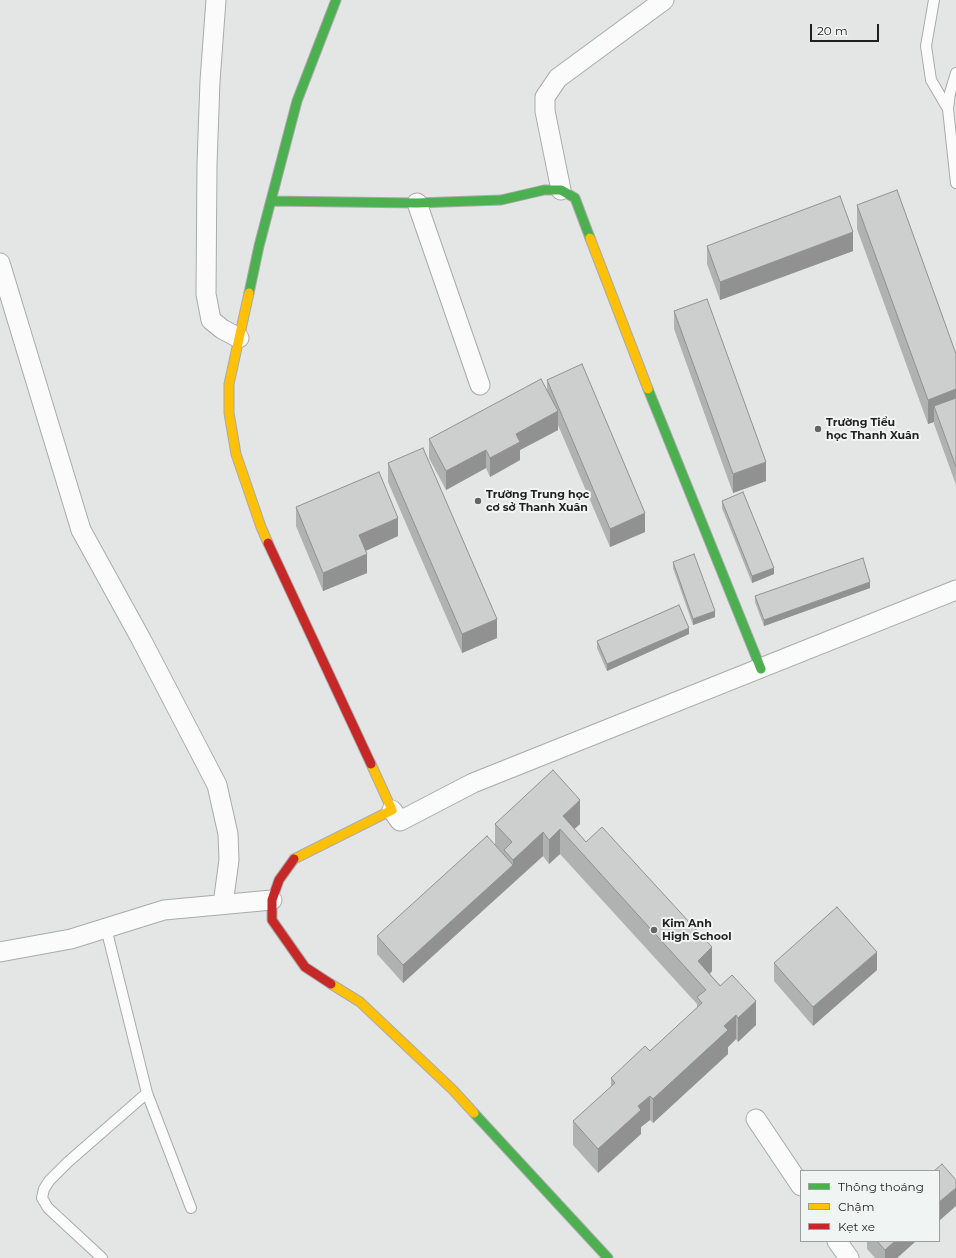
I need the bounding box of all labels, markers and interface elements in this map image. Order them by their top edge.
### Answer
scale bar [812,16,881,42]
text: 20 m [817,23,848,38]
place label: Trường Tiểu học Thanh Xuân [826,416,919,442]
marker: Trường Tiểu học Thanh Xuân [813,424,823,434]
place label: Trường Trung học cơ sở Thanh Xuân [486,488,589,514]
marker: Trường Trung học cơ sở Thanh Xuân [473,496,483,506]
place label: Kim Anh High School [662,917,731,943]
marker: Kim Anh High School [649,925,659,935]
legend [800,1170,940,1242]
text: Thông thoáng [838,1179,924,1194]
text: Chậm [838,1199,874,1214]
text: Kẹt xe [838,1219,875,1234]

